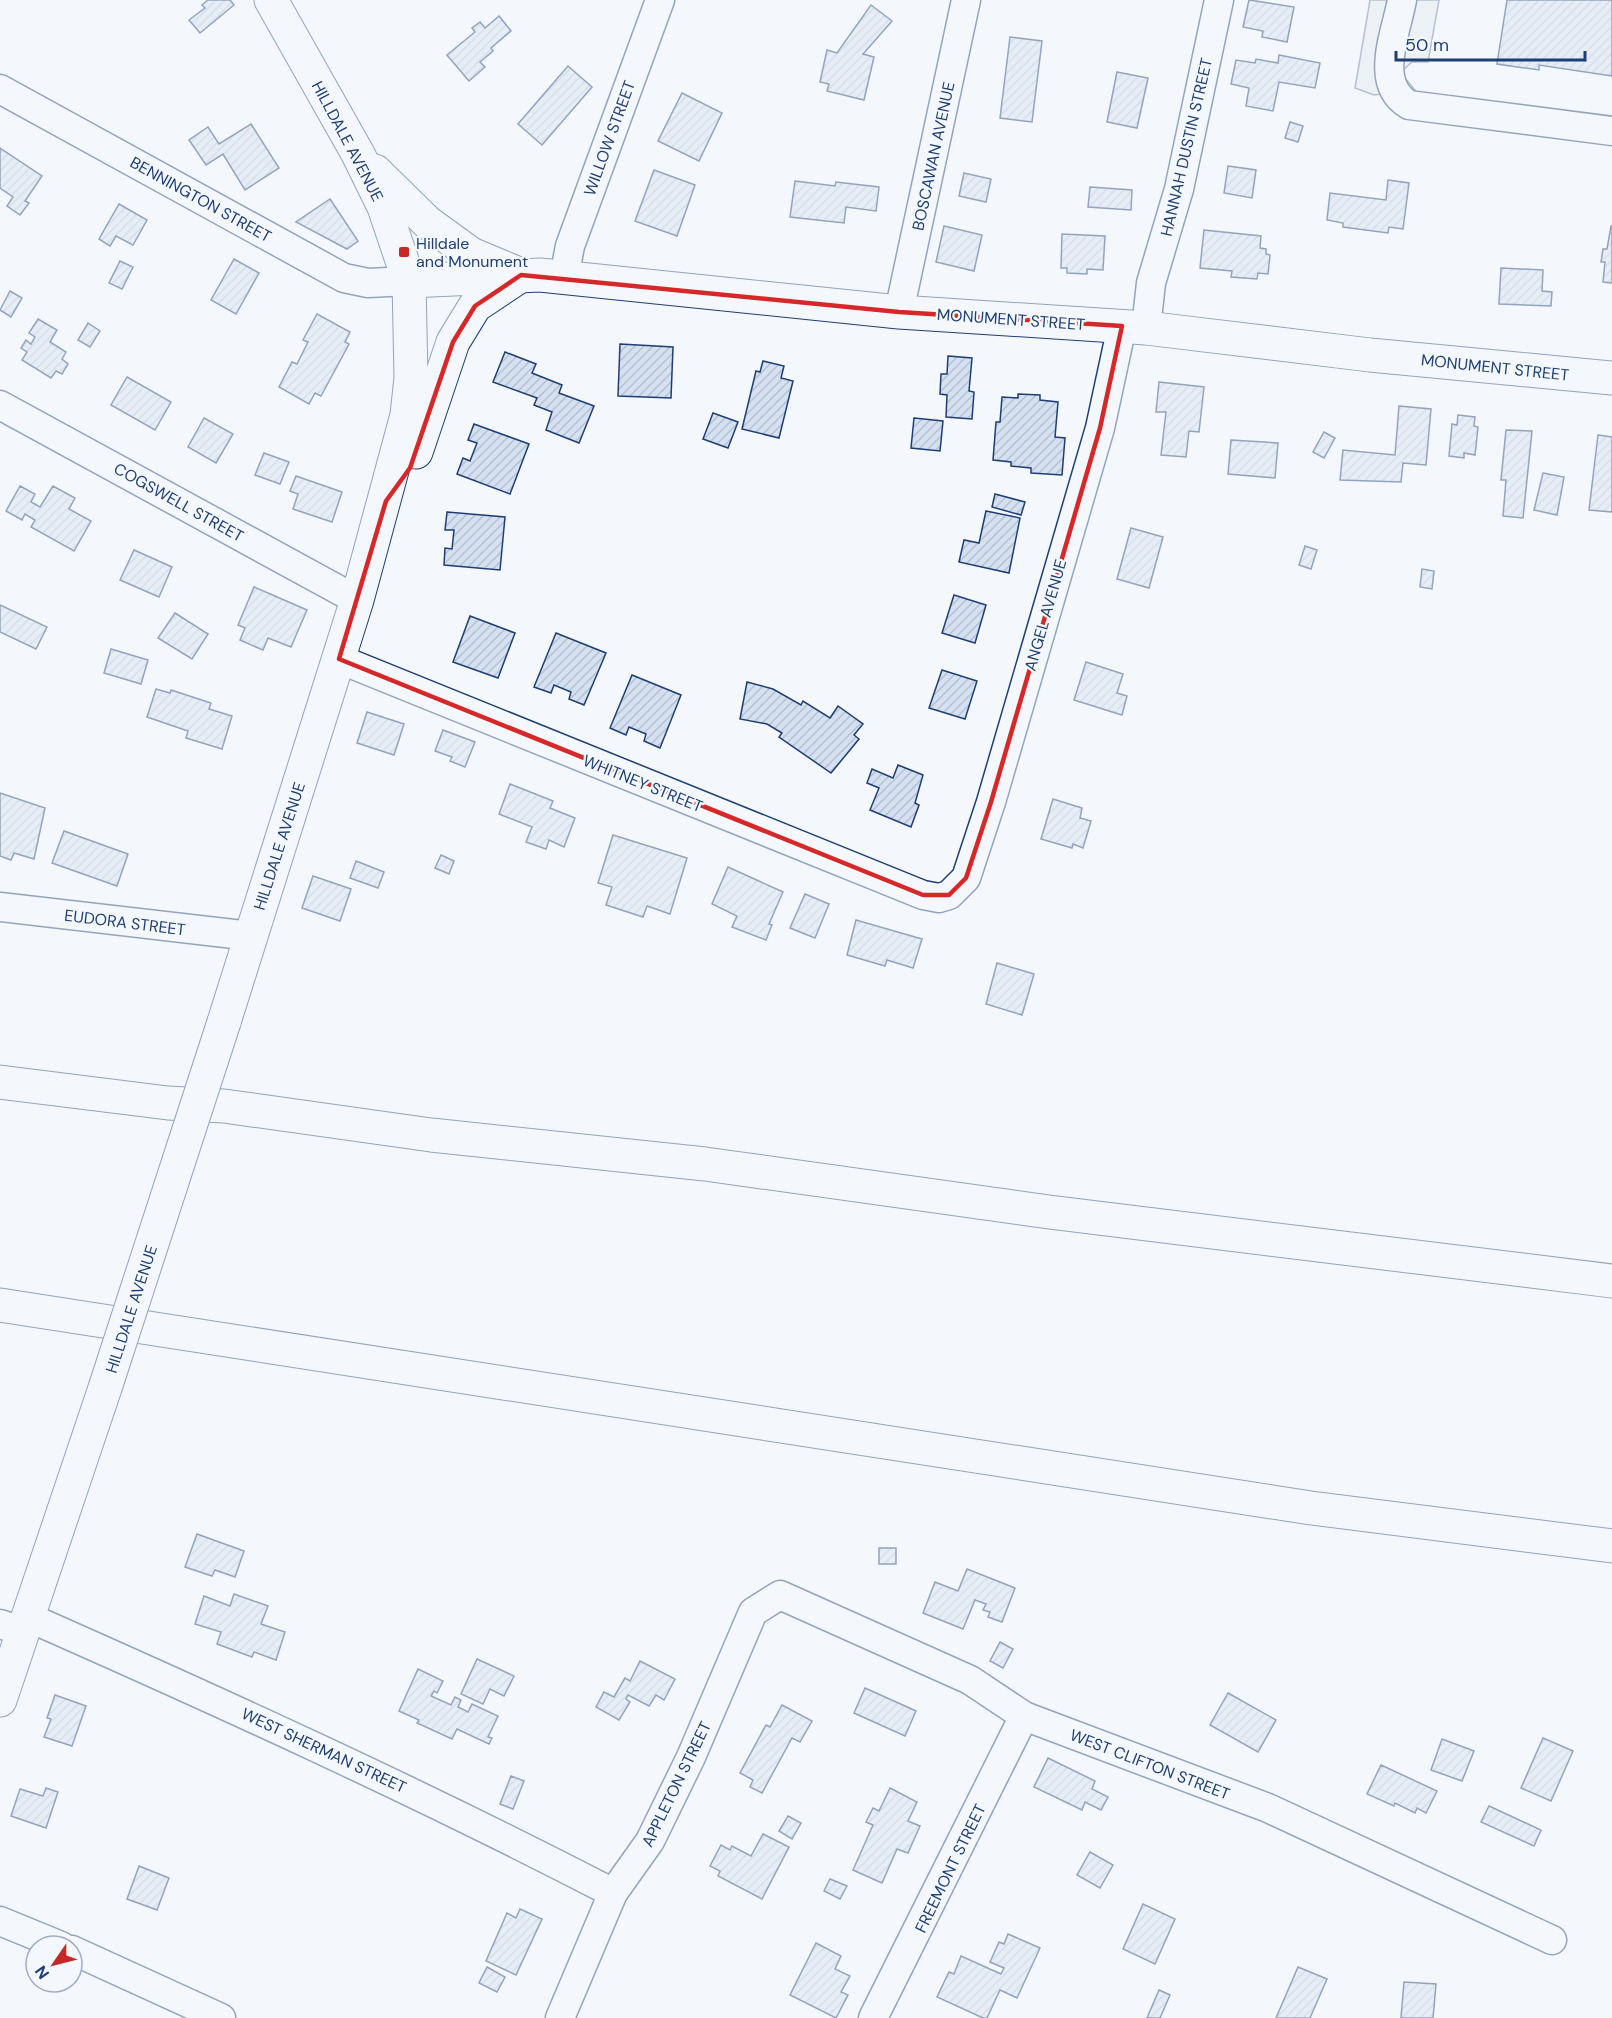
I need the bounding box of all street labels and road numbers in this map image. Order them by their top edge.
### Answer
street label: HANNAH DUSTIN STREET [1156,56,1217,238]
street label: HILLDALE AVENUE [307,77,388,205]
street label: WILLOW STREET [579,78,640,199]
street label: BOSCAWAN AVENUE [907,80,960,232]
street label: BENNINGTON STREET [126,152,275,247]
street label: MONUMENT STREET [936,304,1086,335]
street label: MONUMENT STREET [1420,349,1570,386]
street label: COGSWELL STREET [110,458,247,547]
street label: ANGEL AVENUE [1020,557,1071,673]
street label: WHITNEY STREET [580,750,706,817]
street label: HILLDALE AVENUE [249,779,310,913]
street label: EUDORA STREET [63,905,187,940]
street label: HILLDALE AVENUE [101,1242,162,1376]
street label: WEST SHERMAN STREET [238,1703,410,1798]
street label: APPLETON STREET [637,1718,716,1851]
street label: WEST CLIFTON STREET [1067,1724,1233,1805]
street label: FREEMONT STREET [910,1800,991,1936]

